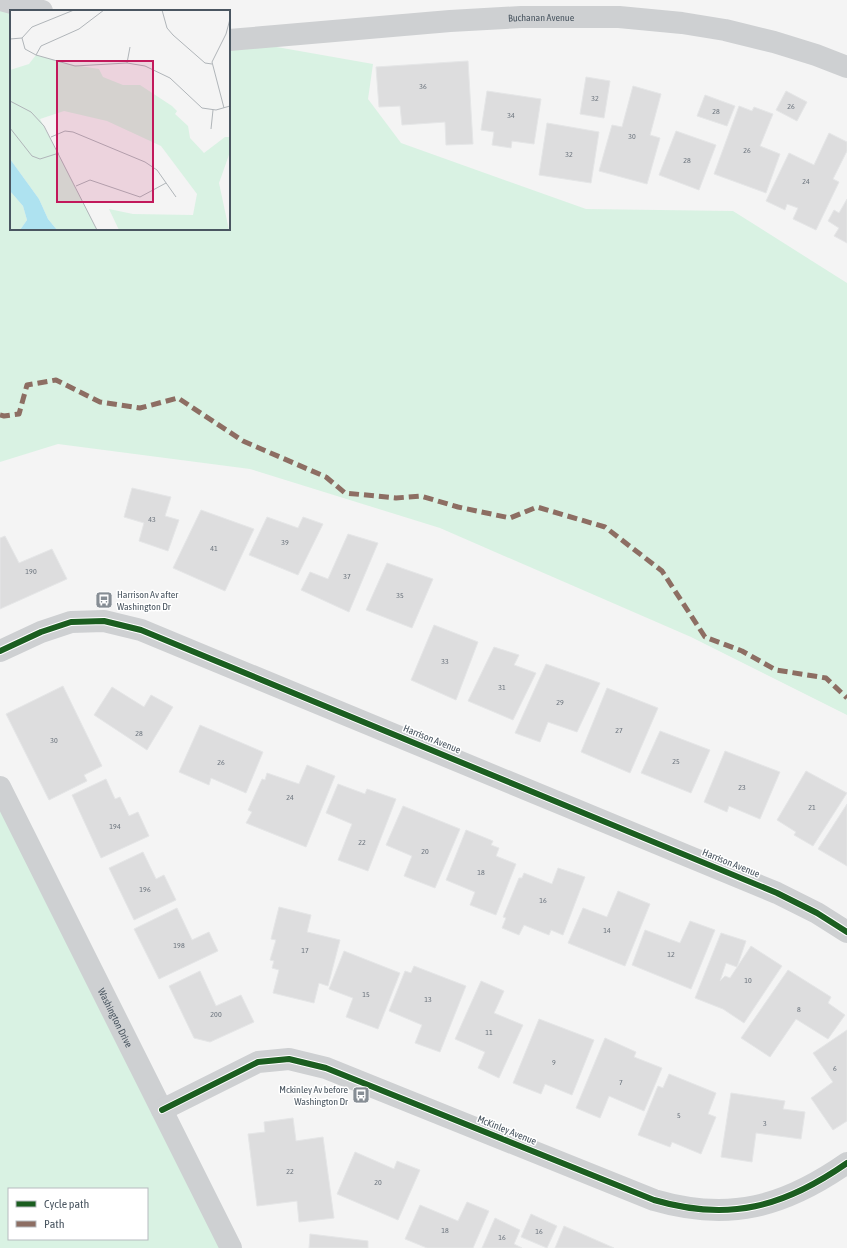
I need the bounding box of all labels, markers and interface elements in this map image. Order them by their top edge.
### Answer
inset map [10,10,230,230]
street label: Buchanan Avenue [508,11,575,23]
house number: 36 [419,82,427,91]
house number: 32 [591,94,599,103]
house number: 26 [787,102,795,111]
house number: 28 [712,107,720,116]
house number: 34 [507,111,515,120]
house number: 30 [628,132,636,141]
house number: 26 [743,146,751,155]
house number: 32 [565,150,573,159]
house number: 28 [683,156,691,165]
house number: 24 [802,177,810,186]
house number: 43 [148,515,156,524]
house number: 39 [281,538,289,547]
house number: 41 [210,544,218,553]
house number: 190 [25,567,37,576]
house number: 37 [343,572,351,581]
place label: Harrison Av after Washington Dr [117,589,179,612]
bus stop icon: Harrison Av after Washington Dr [94,590,114,610]
house number: 35 [396,591,404,600]
house number: 33 [441,657,449,666]
house number: 31 [498,683,506,692]
house number: 29 [556,698,564,707]
street label: Harrison Avenue [402,723,463,756]
house number: 27 [615,726,623,735]
house number: 28 [135,729,143,738]
house number: 30 [50,736,58,745]
house number: 25 [672,757,680,766]
house number: 26 [217,758,225,767]
house number: 23 [738,783,746,792]
house number: 24 [286,793,294,802]
house number: 21 [808,803,816,812]
house number: 194 [109,822,121,831]
house number: 22 [358,838,366,847]
house number: 20 [421,847,429,856]
street label: Harrison Avenue [701,847,762,880]
house number: 18 [477,868,485,877]
house number: 196 [139,885,151,894]
house number: 16 [539,896,547,905]
house number: 14 [603,926,611,935]
house number: 198 [173,941,185,950]
house number: 17 [301,946,309,955]
house number: 12 [667,950,675,959]
house number: 10 [744,976,752,985]
street label: Washington Drive [96,986,135,1049]
house number: 15 [362,990,370,999]
house number: 13 [424,995,432,1004]
house number: 8 [797,1005,801,1014]
house number: 200 [210,1010,222,1019]
house number: 11 [485,1028,493,1037]
house number: 9 [552,1058,556,1067]
house number: 6 [833,1064,837,1073]
house number: 7 [619,1078,623,1087]
place label: Mckinley Av before Washington Dr [279,1084,349,1107]
bus stop icon: Mckinley Av before Washington Dr [351,1085,371,1105]
house number: 5 [677,1111,681,1120]
street label: McKinley Avenue [476,1113,539,1147]
house number: 3 [763,1119,767,1128]
house number: 22 [286,1167,294,1176]
house number: 20 [374,1178,382,1187]
legend [8,1188,148,1240]
text: Cycle path [44,1197,89,1211]
text: Path [44,1217,65,1231]
house number: 18 [441,1226,449,1235]
house number: 16 [535,1227,543,1236]
house number: 16 [498,1233,506,1242]

